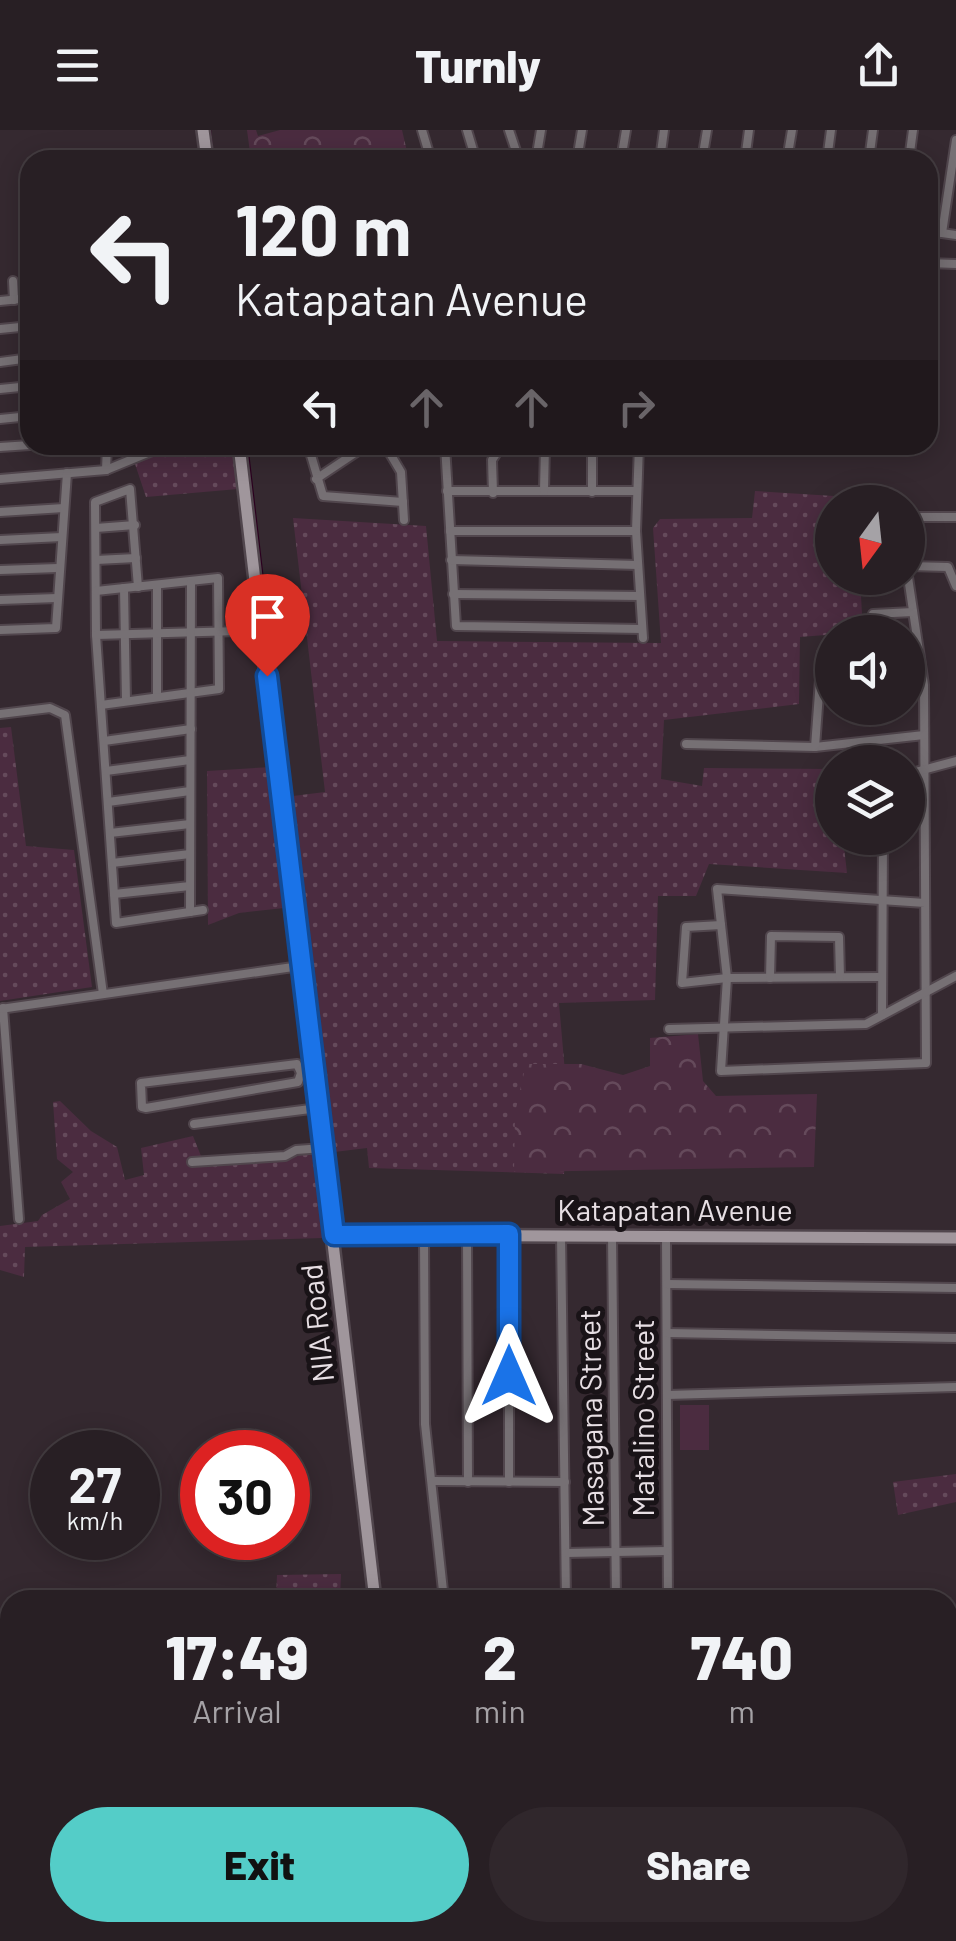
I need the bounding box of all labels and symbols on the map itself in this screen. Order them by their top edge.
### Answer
north arrow [815,485,925,595]
pin [225,574,310,677]
street label: Katapatan Avenue [557,1191,793,1227]
street label: NIA Road [292,1262,340,1384]
street label: Masagana Street [570,1309,610,1527]
street label: Matalino Street [624,1319,660,1517]
position arrow [457,1324,561,1428]
speed limit sign: 30 [180,1430,310,1560]

